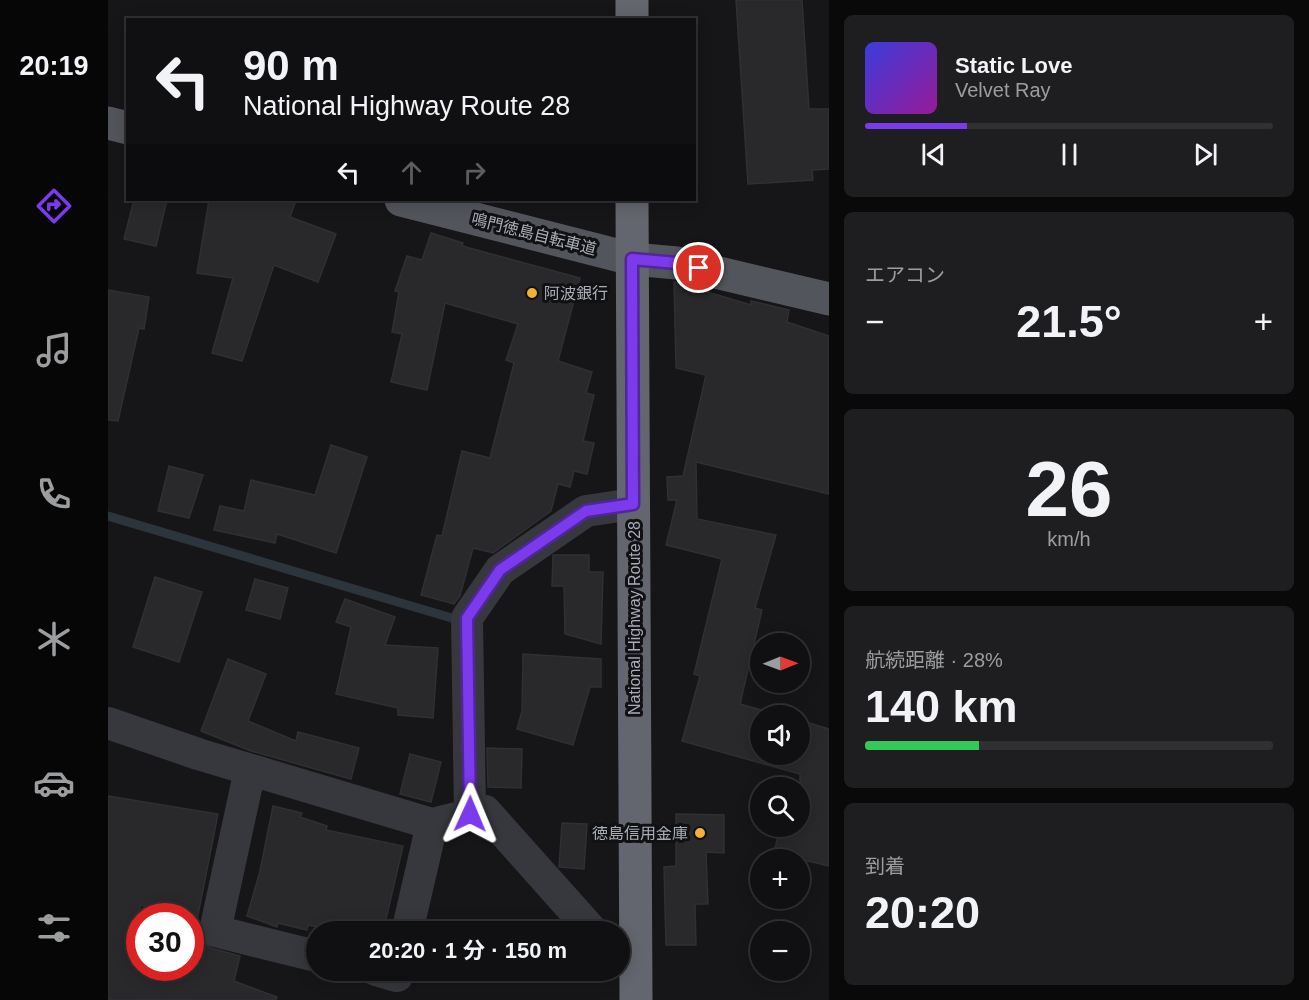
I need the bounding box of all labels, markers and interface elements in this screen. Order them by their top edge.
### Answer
icon: left [144,42,222,120]
text: 90 m [243,42,339,89]
text: 20:19 [19,51,89,81]
text: Static Love [955,53,1072,78]
text: Velvet Ray [955,79,1051,101]
text: National Highway Route 28 [243,91,570,121]
icon: previous [917,138,950,171]
icon: pause [1053,138,1086,171]
icon: next [1189,138,1222,171]
icon: left [332,156,365,189]
icon: ahead [395,156,428,189]
icon: right [458,156,491,189]
icon: directions [33,185,75,227]
street label: 鳴門徳島自転車道 [470,210,598,258]
pin [673,242,724,293]
icon: arrive [682,251,715,284]
text: エアコン [865,264,945,286]
place label: 阿波銀行 [544,285,608,302]
marker: 阿波銀行 [525,286,539,300]
text: 21.5° [1016,296,1122,347]
text: − [865,303,884,340]
text: + [1254,303,1273,340]
icon: music [33,329,75,371]
text: 26 [1026,445,1112,533]
icon: phone [33,473,75,515]
street label: National Highway Route 28 [626,521,643,715]
text: km/h [1047,528,1091,550]
icon: climate [33,618,75,660]
north arrow [750,633,810,693]
map controls [750,633,810,981]
text: 航続距離 · 28% [865,649,1003,671]
text: 140 km [865,681,1018,732]
button: sound [750,705,810,765]
icon: car [33,762,75,804]
button: search [750,777,810,837]
position arrow [438,782,502,846]
place label: 徳島信用金庫 [592,825,688,842]
marker: 徳島信用金庫 [693,826,707,840]
button: + [750,849,810,909]
text: 到着 [865,855,905,877]
text: 20:20 [865,887,980,938]
speed limit sign: 30 [126,903,204,981]
icon: filters [33,907,75,949]
button: − [750,921,810,981]
text: 20:20 · 1 分 · 150 m [369,938,567,963]

